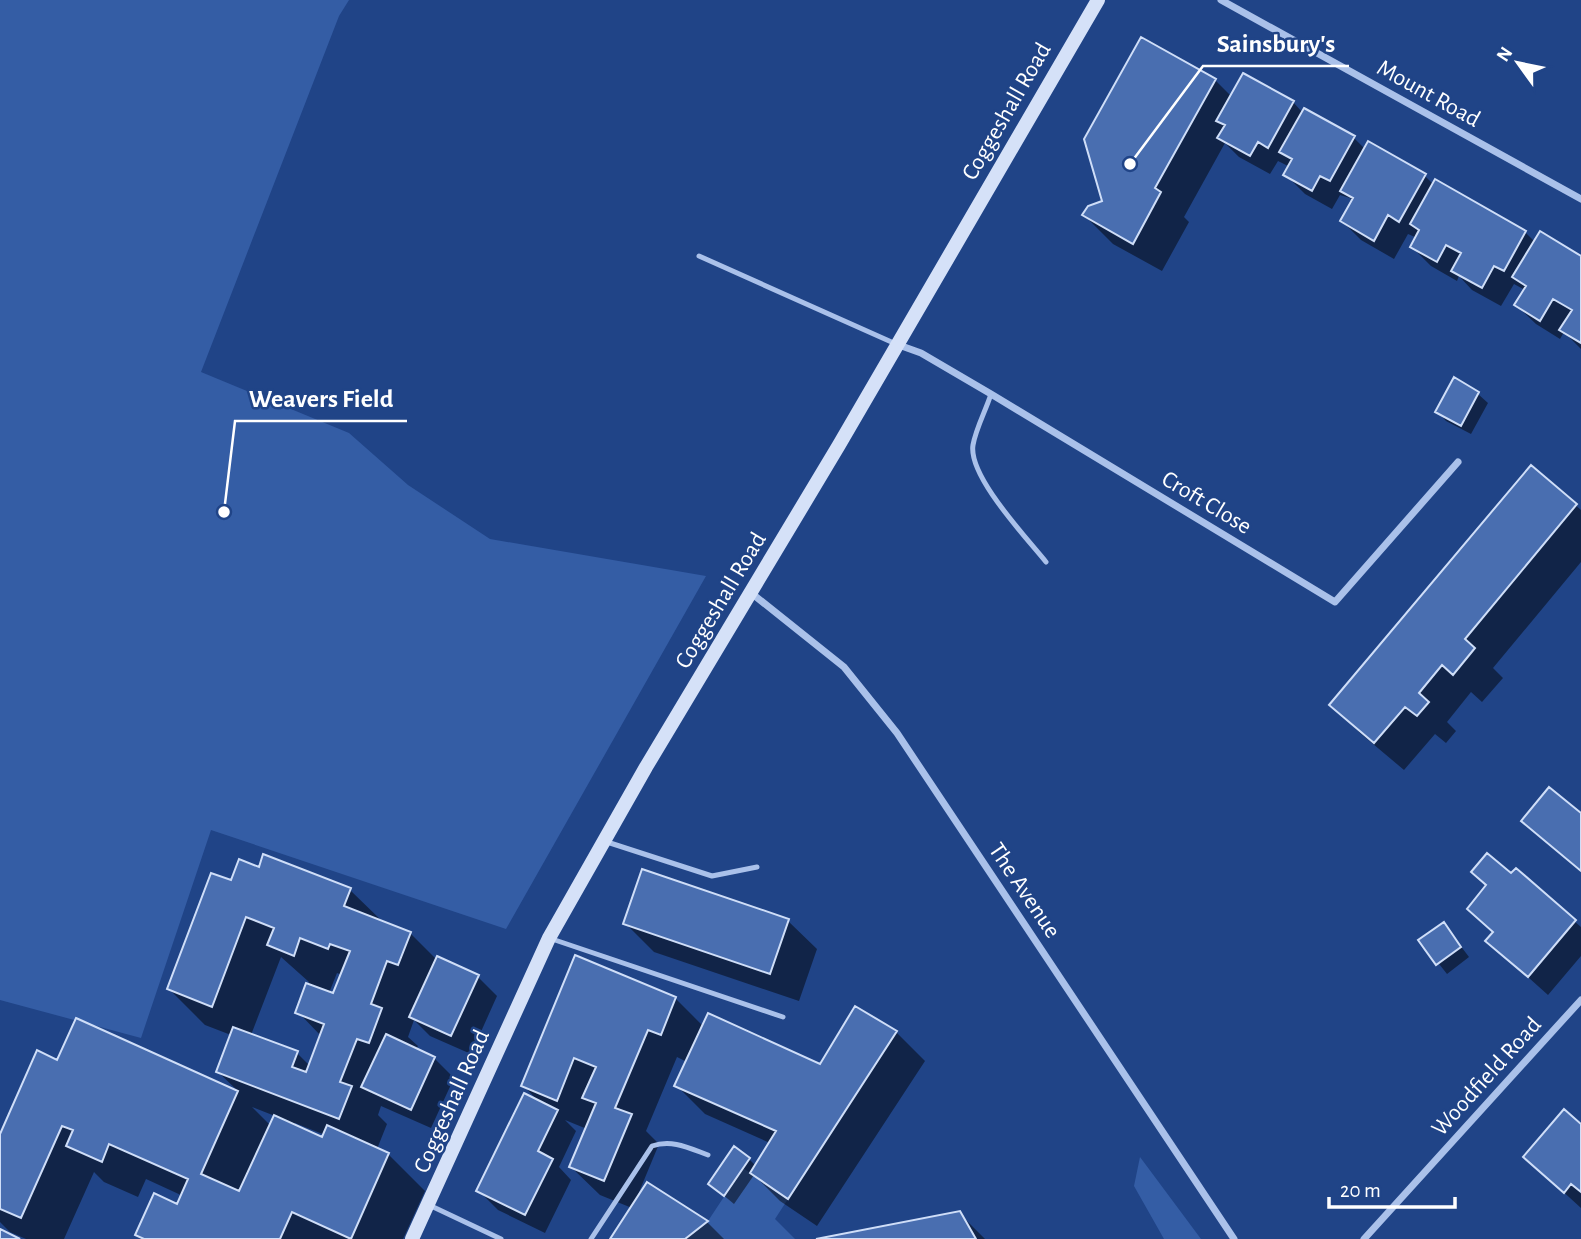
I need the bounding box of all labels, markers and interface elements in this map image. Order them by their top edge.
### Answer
callout: Sainsbury's [1203,19,1349,66]
north arrow [1483,28,1553,98]
text: Sainsbury's [1217,31,1335,57]
street label: Coggeshall Road [958,39,1056,184]
text: N [1493,44,1517,65]
street label: Mount Road [1373,56,1484,132]
callout: Weavers Field [235,374,407,421]
text: Weavers Field [249,386,394,412]
street label: Croft Close [1157,467,1256,539]
street label: Coggeshall Road [671,528,771,673]
street label: The Avenue [984,839,1065,942]
street label: Woodfield Road [1427,1013,1546,1141]
street label: Coggeshall Road [410,1026,494,1177]
scale bar [1329,1166,1455,1210]
text: 20 m [1340,1180,1381,1201]

